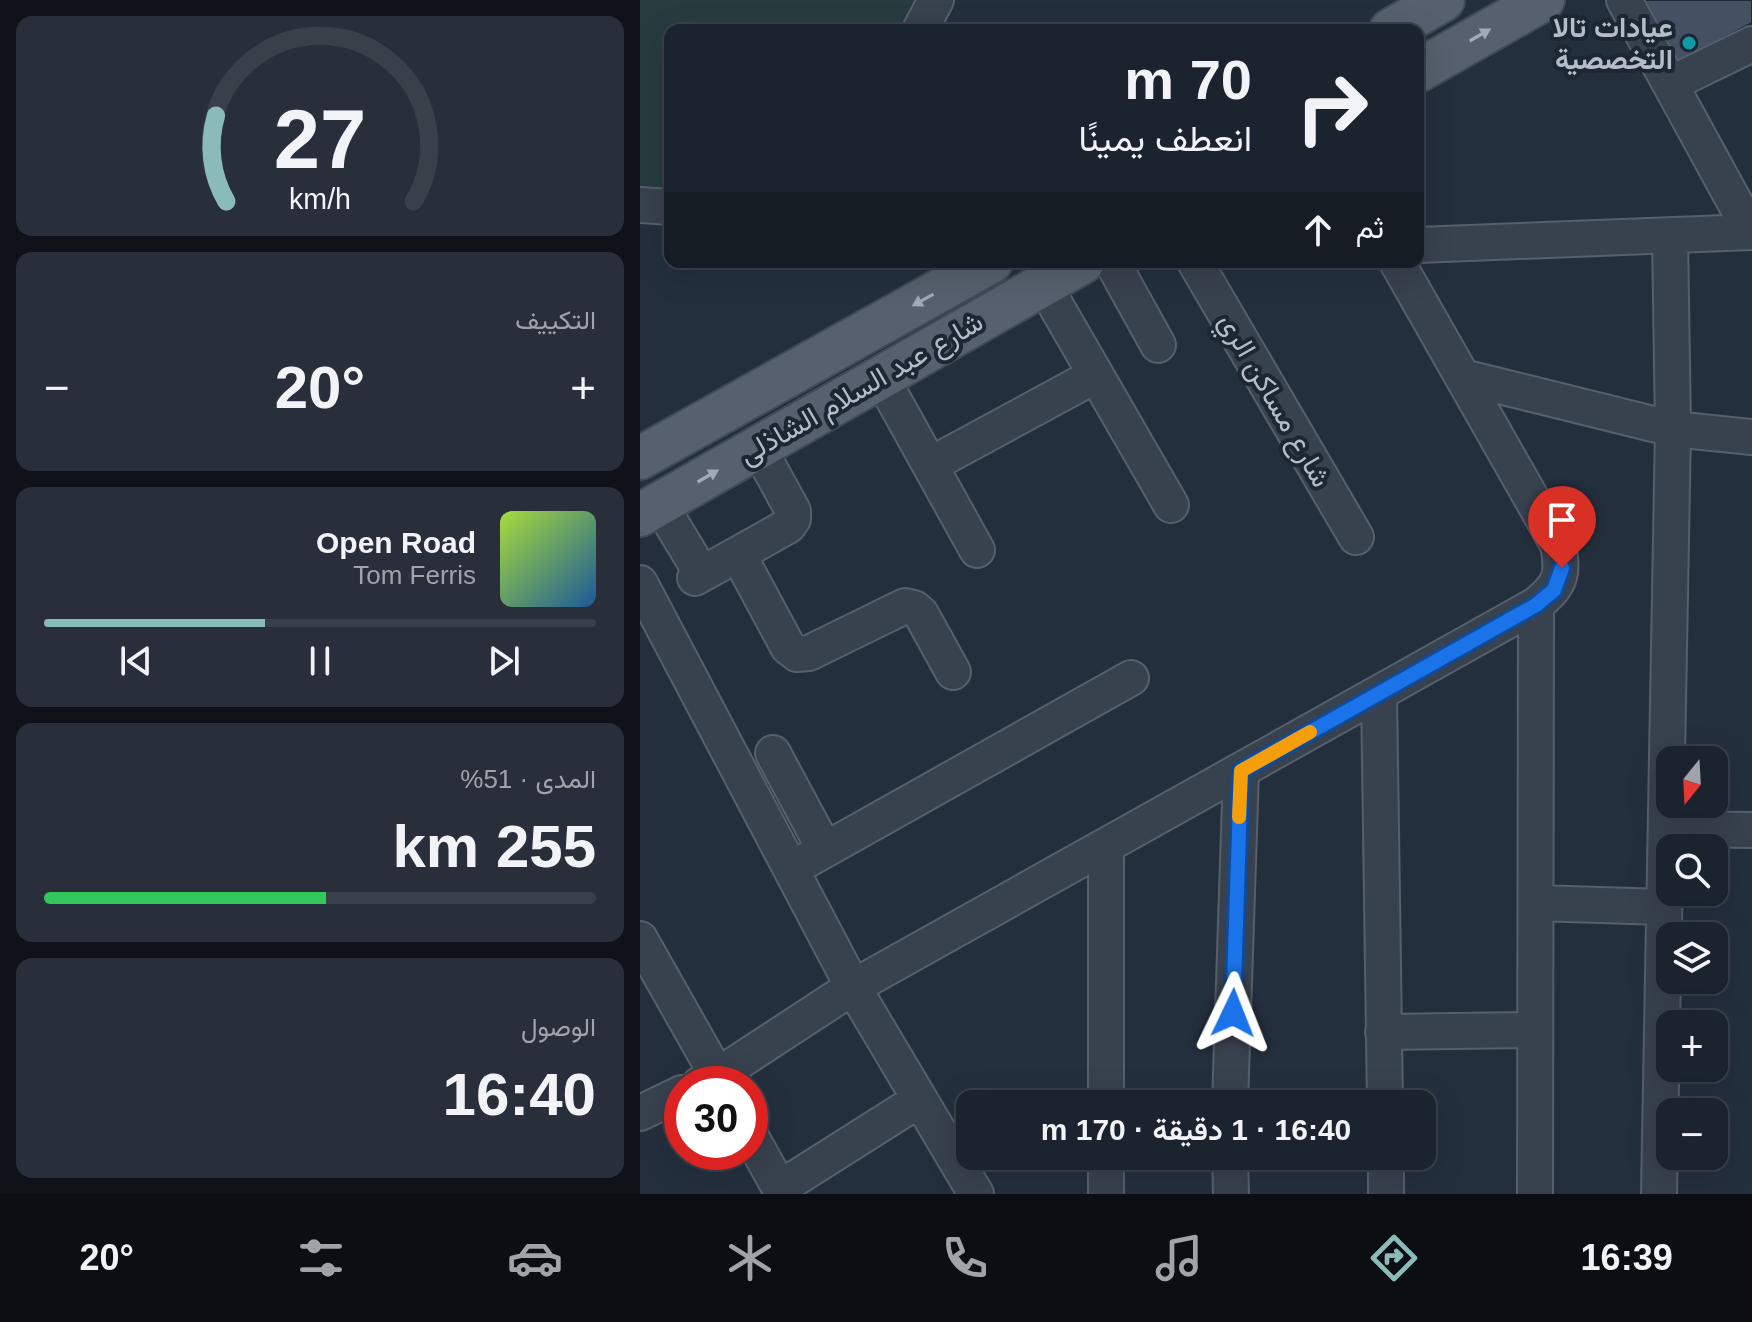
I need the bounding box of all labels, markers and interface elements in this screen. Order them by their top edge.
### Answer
place label: عيادات تالا التخصصية [1552,12,1673,76]
one-way arrow [1469,28,1491,42]
marker: عيادات تالا التخصصية [1680,34,1698,52]
text: 70 m [1124,48,1252,111]
icon: right [1280,56,1384,160]
text: 27 [274,92,366,185]
text: انعطف يمينًا [1079,118,1252,159]
text: km/h [289,183,351,215]
icon: ahead [1296,208,1340,252]
text: ثم [1356,211,1384,244]
one-way arrow [912,293,934,307]
text: التكييف [515,305,596,335]
street label: شارع عبد السلام الشاذلى [734,306,990,473]
street label: شارع مساكن الري [1207,308,1337,496]
text: 20° [275,354,365,421]
text: − [44,363,70,412]
text: + [570,363,596,412]
one-way arrow [696,469,719,482]
pin [1528,486,1596,568]
icon: arrive [1540,498,1584,542]
text: Open Road [316,526,476,559]
text: Tom Ferris [353,560,476,590]
icon: previous [114,639,158,683]
icon: pause [298,639,342,683]
icon: next [482,639,526,683]
north arrow [1656,746,1728,818]
map controls [1656,746,1728,1170]
text: المدى · 51% [460,764,596,794]
text: 255 km [393,813,596,880]
button: search [1656,834,1728,906]
button: layers [1656,922,1728,994]
position arrow [1191,971,1275,1055]
button: + [1656,1010,1728,1082]
text: الوصول [521,1012,596,1042]
text: 16:40 [443,1061,596,1128]
speed limit sign: 30 [664,1066,768,1170]
button: − [1656,1098,1728,1170]
text: 16:40 · 1 دقيقة · 170 m [1041,1113,1351,1146]
icon: filters [293,1230,349,1286]
icon: car [507,1230,563,1286]
icon: climate [722,1230,778,1286]
icon: phone [937,1230,993,1286]
icon: music [1151,1230,1207,1286]
icon: directions [1366,1230,1422,1286]
text: 20° [79,1237,134,1278]
text: 16:39 [1581,1237,1673,1278]

